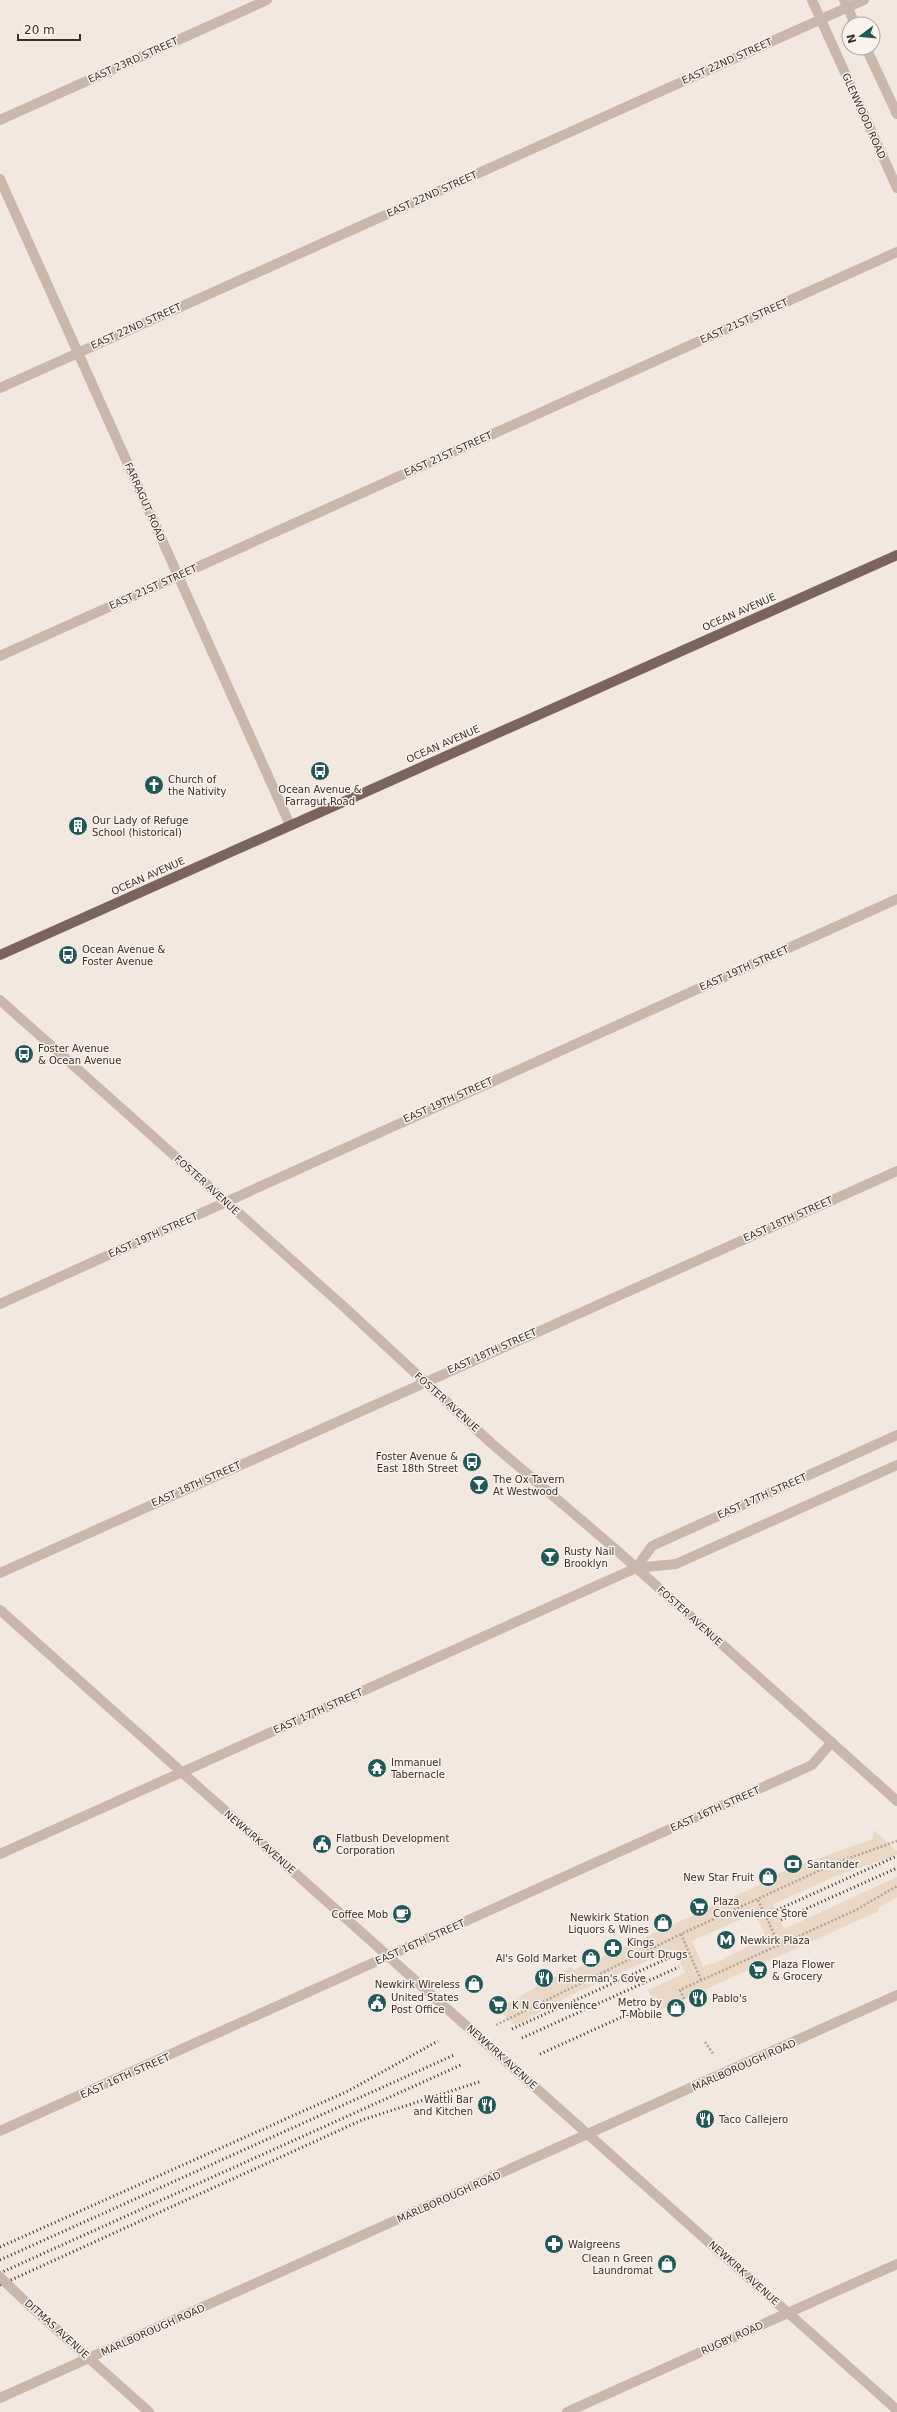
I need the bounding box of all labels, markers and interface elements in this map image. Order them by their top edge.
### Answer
scale bar [18,16,80,42]
north arrow [841,16,881,56]
text: 20 m [24,23,55,37]
text: N [844,32,859,45]
street label: EAST 23RD STREET [86,35,181,85]
street label: EAST 22ND STREET [680,36,775,86]
street label: GLENWOOD ROAD [840,71,888,161]
street label: EAST 22ND STREET [385,169,480,219]
street label: EAST 21ST STREET [698,296,791,345]
street label: EAST 22ND STREET [89,301,184,351]
street label: EAST 21ST STREET [402,429,495,478]
street label: FARRAGUT ROAD [123,461,168,544]
street label: EAST 21ST STREET [107,562,200,611]
street label: OCEAN AVENUE [701,591,777,633]
street label: OCEAN AVENUE [405,723,481,765]
bus stop icon: Ocean Avenue & Farragut Road [309,760,331,782]
church icon: Church of the Nativity [143,774,165,796]
place label: Church of the Nativity [168,774,227,797]
place label: Ocean Avenue & Farragut Road [278,784,362,807]
building icon: Our Lady of Refuge School (historical) [67,815,89,837]
place label: Our Lady of Refuge School (historical) [92,815,188,838]
street label: OCEAN AVENUE [110,855,186,897]
street label: EAST 19TH STREET [698,943,791,993]
bus stop icon: Ocean Avenue & Foster Avenue [57,944,79,966]
place label: Ocean Avenue & Foster Avenue [82,944,165,967]
bus stop icon: Foster Avenue & Ocean Avenue [13,1043,35,1065]
place label: Foster Avenue & Ocean Avenue [38,1043,121,1066]
street label: EAST 19TH STREET [402,1075,495,1125]
street label: FOSTER AVENUE [172,1153,242,1217]
street label: EAST 18TH STREET [742,1194,835,1244]
street label: EAST 19TH STREET [107,1210,200,1260]
street label: EAST 18TH STREET [446,1326,539,1376]
street label: FOSTER AVENUE [412,1370,482,1434]
place label: Foster Avenue & East 18th Street [376,1451,458,1474]
bus stop icon: Foster Avenue & East 18th Street [461,1451,483,1473]
street label: EAST 18TH STREET [150,1459,243,1509]
street label: EAST 17TH STREET [716,1471,809,1521]
bar icon: The Ox Tavern At Westwood [468,1474,490,1496]
place label: The Ox Tavern At Westwood [492,1474,565,1497]
bar icon: Rusty Nail Brooklyn [539,1546,561,1568]
place label: Rusty Nail Brooklyn [564,1546,614,1569]
street label: FOSTER AVENUE [655,1584,725,1648]
street label: EAST 17TH STREET [272,1686,365,1736]
temple icon: Immanuel Tabernacle [366,1757,388,1779]
place label: Immanuel Tabernacle [390,1757,445,1780]
street label: EAST 16TH STREET [669,1784,762,1834]
street label: NEWKIRK AVENUE [222,1808,298,1876]
public building icon: Flatbush Development Corporation [311,1833,333,1855]
place label: Flatbush Development Corporation [336,1833,449,1856]
bank icon: Santander [782,1853,804,1875]
place label: Santander [807,1859,860,1870]
shop icon: New Star Fruit [757,1866,779,1888]
place label: New Star Fruit [683,1872,754,1883]
supermarket icon: Plaza Convenience Store [688,1896,710,1918]
place label: Plaza Convenience Store [713,1896,807,1919]
cafe icon: Coffee Mob [391,1903,413,1925]
place label: Coffee Mob [331,1909,388,1920]
place label: Newkirk Station Liquors & Wines [568,1912,649,1935]
shop icon: Newkirk Station Liquors & Wines [652,1912,674,1934]
street label: EAST 16TH STREET [374,1917,467,1967]
metro station icon: Newkirk Plaza [715,1929,737,1951]
place label: Newkirk Plaza [740,1935,810,1946]
pharmacy icon: Kings Court Drugs [602,1937,624,1959]
place label: Kings Court Drugs [627,1937,687,1960]
shop icon: Al's Gold Market [580,1947,602,1969]
place label: Al's Gold Market [496,1953,577,1964]
supermarket icon: Plaza Flower & Grocery [747,1959,769,1981]
place label: Plaza Flower & Grocery [772,1959,835,1982]
restaurant icon: Fisherman's Cove [533,1967,555,1989]
shop icon: Newkirk Wireless [463,1973,485,1995]
place label: Fisherman's Cove [558,1973,646,1984]
place label: Newkirk Wireless [375,1979,460,1990]
restaurant icon: Pablo's [687,1987,709,2009]
public building icon: United States Post Office [366,1992,388,2014]
place label: United States Post Office [391,1992,459,2015]
place label: Pablo's [712,1993,747,2004]
supermarket icon: K N Convenience [487,1994,509,2016]
place label: Metro by T-Mobile [618,1997,662,2020]
shop icon: Metro by T-Mobile [665,1997,687,2019]
place label: K N Convenience [512,2000,597,2011]
street label: NEWKIRK AVENUE [465,2023,539,2091]
street label: MARLBOROUGH ROAD [690,2037,798,2093]
street label: EAST 16TH STREET [79,2051,172,2101]
place label: Wattli Bar and Kitchen [413,2094,474,2117]
restaurant icon: Wattli Bar and Kitchen [476,2094,498,2116]
restaurant icon: Taco Callejero [694,2108,716,2130]
place label: Taco Callejero [718,2114,788,2125]
street label: MARLBOROUGH ROAD [395,2169,503,2225]
pharmacy icon: Walgreens [543,2233,565,2255]
place label: Walgreens [568,2239,620,2250]
street label: NEWKIRK AVENUE [707,2239,781,2307]
place label: Clean n Green Laundromat [582,2253,653,2276]
shop icon: Clean n Green Laundromat [656,2253,678,2275]
street label: DITMAS AVENUE [23,2297,91,2361]
street label: MARLBOROUGH ROAD [99,2302,207,2358]
street label: RUGBY ROAD [699,2319,765,2357]

